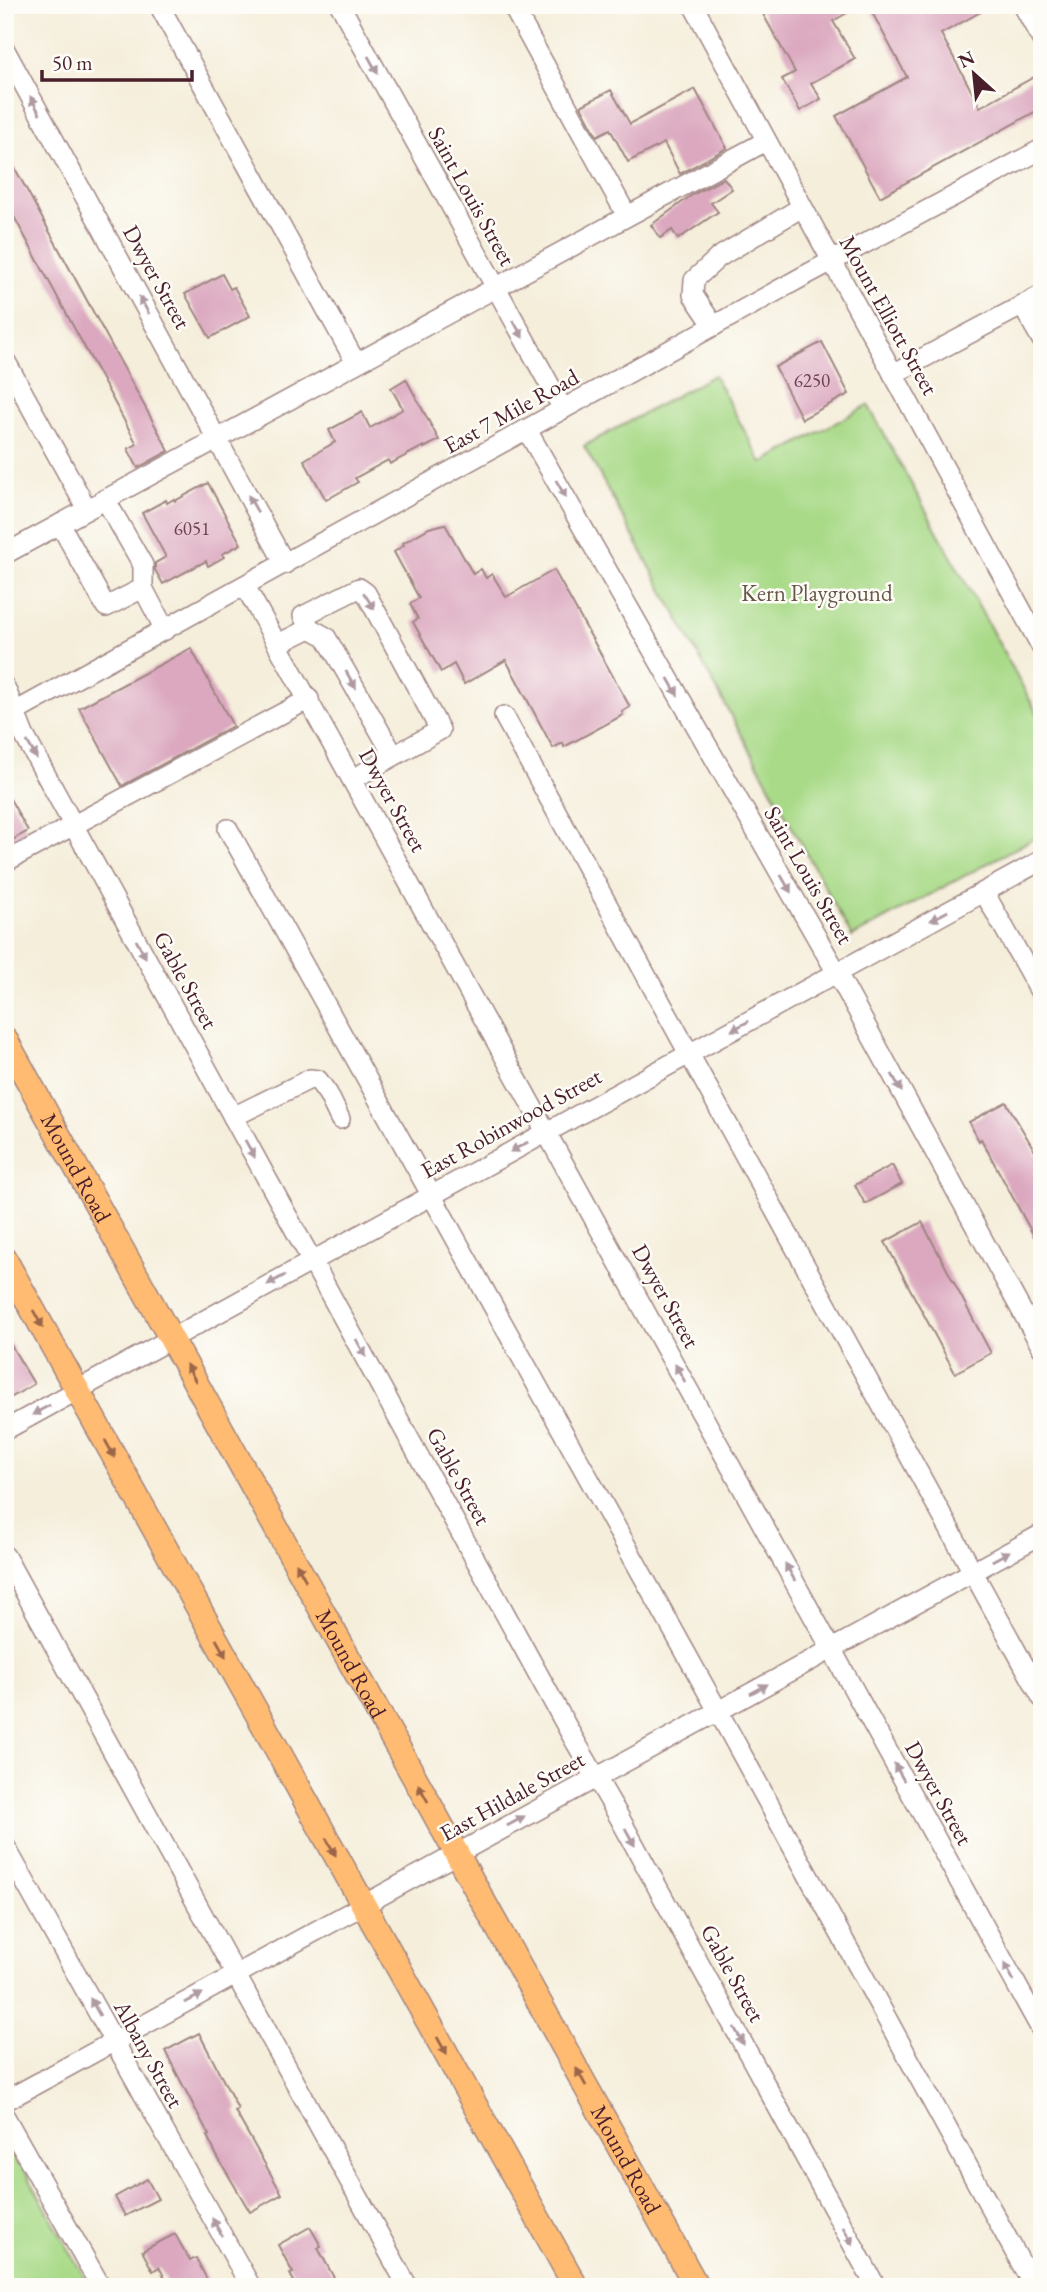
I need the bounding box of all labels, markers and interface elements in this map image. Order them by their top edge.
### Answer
scale bar [42,38,192,82]
north arrow [939,38,1009,108]
text: N [954,44,980,74]
text: 50 m [52,49,93,76]
one-way arrow [367,55,378,75]
one-way arrow [29,95,41,115]
street label: Saint Louis Street [421,121,523,272]
street label: Dwyer Street [116,220,198,335]
street label: Mount Elliott Street [833,230,946,401]
one-way arrow [138,295,150,314]
one-way arrow [512,319,524,338]
street label: East 7 Mile Road [438,361,584,460]
house number: 6250 [794,368,830,393]
one-way arrow [555,480,567,499]
one-way arrow [247,494,259,514]
house number: 6051 [174,516,210,541]
park label: Kern Playground [741,578,893,608]
one-way arrow [362,591,375,611]
one-way arrow [345,671,357,690]
one-way arrow [667,677,679,697]
one-way arrow [26,740,38,759]
street label: Dwyer Street [352,743,434,858]
street label: Saint Louis Street [757,801,861,950]
one-way arrow [780,875,792,894]
one-way arrow [929,911,949,922]
street label: Gable Street [147,926,225,1035]
one-way arrow [135,939,147,959]
one-way arrow [730,1020,750,1032]
street label: East Robinwood Street [415,1060,607,1185]
one-way arrow [891,1073,903,1093]
street label: Mound Road [34,1108,119,1228]
one-way arrow [244,1139,256,1158]
one-way arrow [509,1141,528,1153]
street label: Dwyer Street [625,1239,707,1354]
one-way arrow [266,1274,286,1285]
one-way arrow [32,1310,44,1329]
one-way arrow [354,1338,366,1358]
one-way arrow [185,1363,197,1383]
one-way arrow [675,1363,687,1383]
one-way arrow [32,1404,51,1416]
street label: Gable Street [420,1422,498,1531]
one-way arrow [104,1440,116,1459]
one-way arrow [992,1550,1011,1562]
one-way arrow [295,1562,307,1582]
one-way arrow [784,1563,796,1582]
street label: Mound Road [309,1604,394,1724]
one-way arrow [215,1639,227,1658]
one-way arrow [749,1683,769,1694]
street label: Dwyer Street [898,1736,980,1851]
street label: East Hildale Street [434,1743,590,1848]
one-way arrow [893,1762,905,1782]
one-way arrow [417,1783,429,1802]
one-way arrow [506,1815,526,1827]
one-way arrow [624,1827,636,1846]
one-way arrow [325,1837,337,1857]
street label: Gable Street [694,1919,772,2028]
one-way arrow [1003,1962,1015,1981]
one-way arrow [184,1992,204,2004]
street label: Albany Street [107,1994,191,2114]
one-way arrow [89,1997,101,2017]
one-way arrow [733,2027,745,2046]
one-way arrow [436,2036,448,2056]
one-way arrow [575,2068,587,2087]
street label: Mound Road [584,2099,669,2220]
one-way arrow [212,2217,223,2237]
one-way arrow [843,2226,854,2246]

